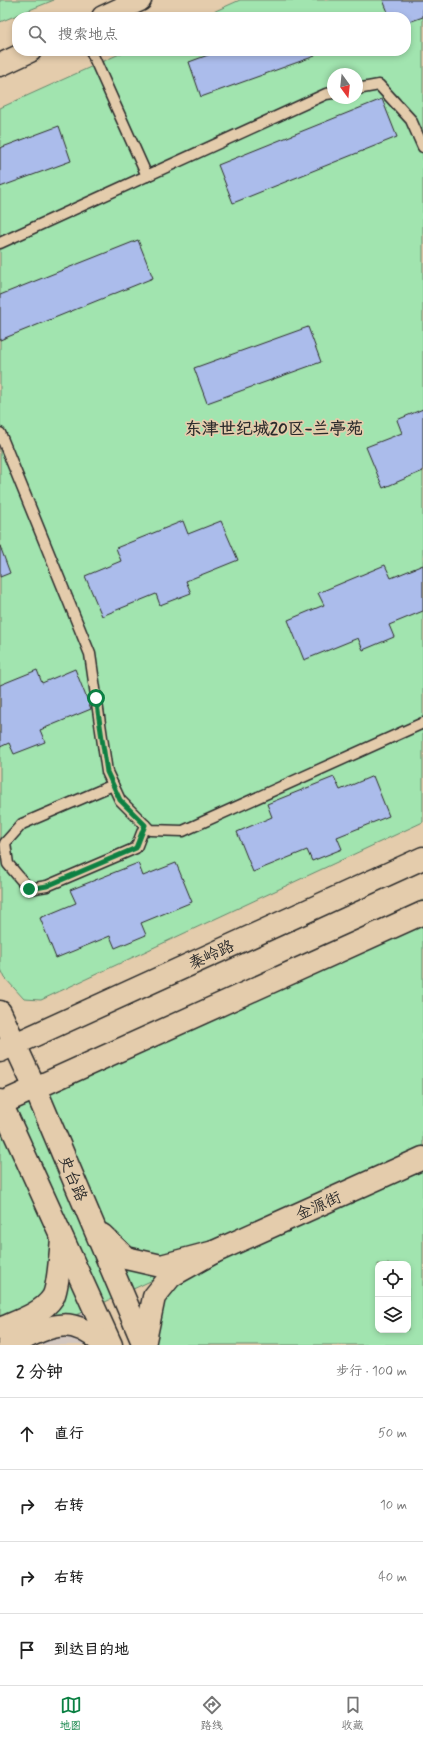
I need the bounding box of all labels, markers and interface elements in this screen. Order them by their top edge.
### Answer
search box [12,12,411,56]
icon: search [26,23,48,45]
text: 搜索地点 [58,25,118,45]
north arrow [327,68,363,104]
district label: 东津世纪城20区-兰亭苑 [185,418,363,440]
route start [87,689,105,707]
route end [20,880,38,898]
street label: 秦岭路 [185,936,238,975]
street label: 史台路 [54,1152,92,1205]
street label: 金源街 [292,1187,345,1226]
map controls [375,1261,411,1333]
button: locate [375,1261,411,1297]
button: layers [375,1297,411,1333]
text: 2 分钟 [16,1361,63,1383]
text: 步行 · 100 m [336,1363,407,1380]
icon: ahead [16,1423,38,1445]
text: 直行 [54,1424,84,1444]
text: 50 m [378,1425,407,1442]
icon: right [16,1495,38,1517]
text: 右转 [54,1496,84,1516]
text: 10 m [380,1497,407,1514]
icon: right [16,1567,38,1589]
text: 右转 [54,1568,84,1588]
text: 40 m [378,1569,407,1586]
icon: arrive [16,1639,38,1661]
text: 到达目的地 [54,1640,129,1660]
tab: 地图 [60,1694,82,1733]
tab: 路线 [201,1694,223,1733]
tab: 收藏 [342,1694,364,1733]

